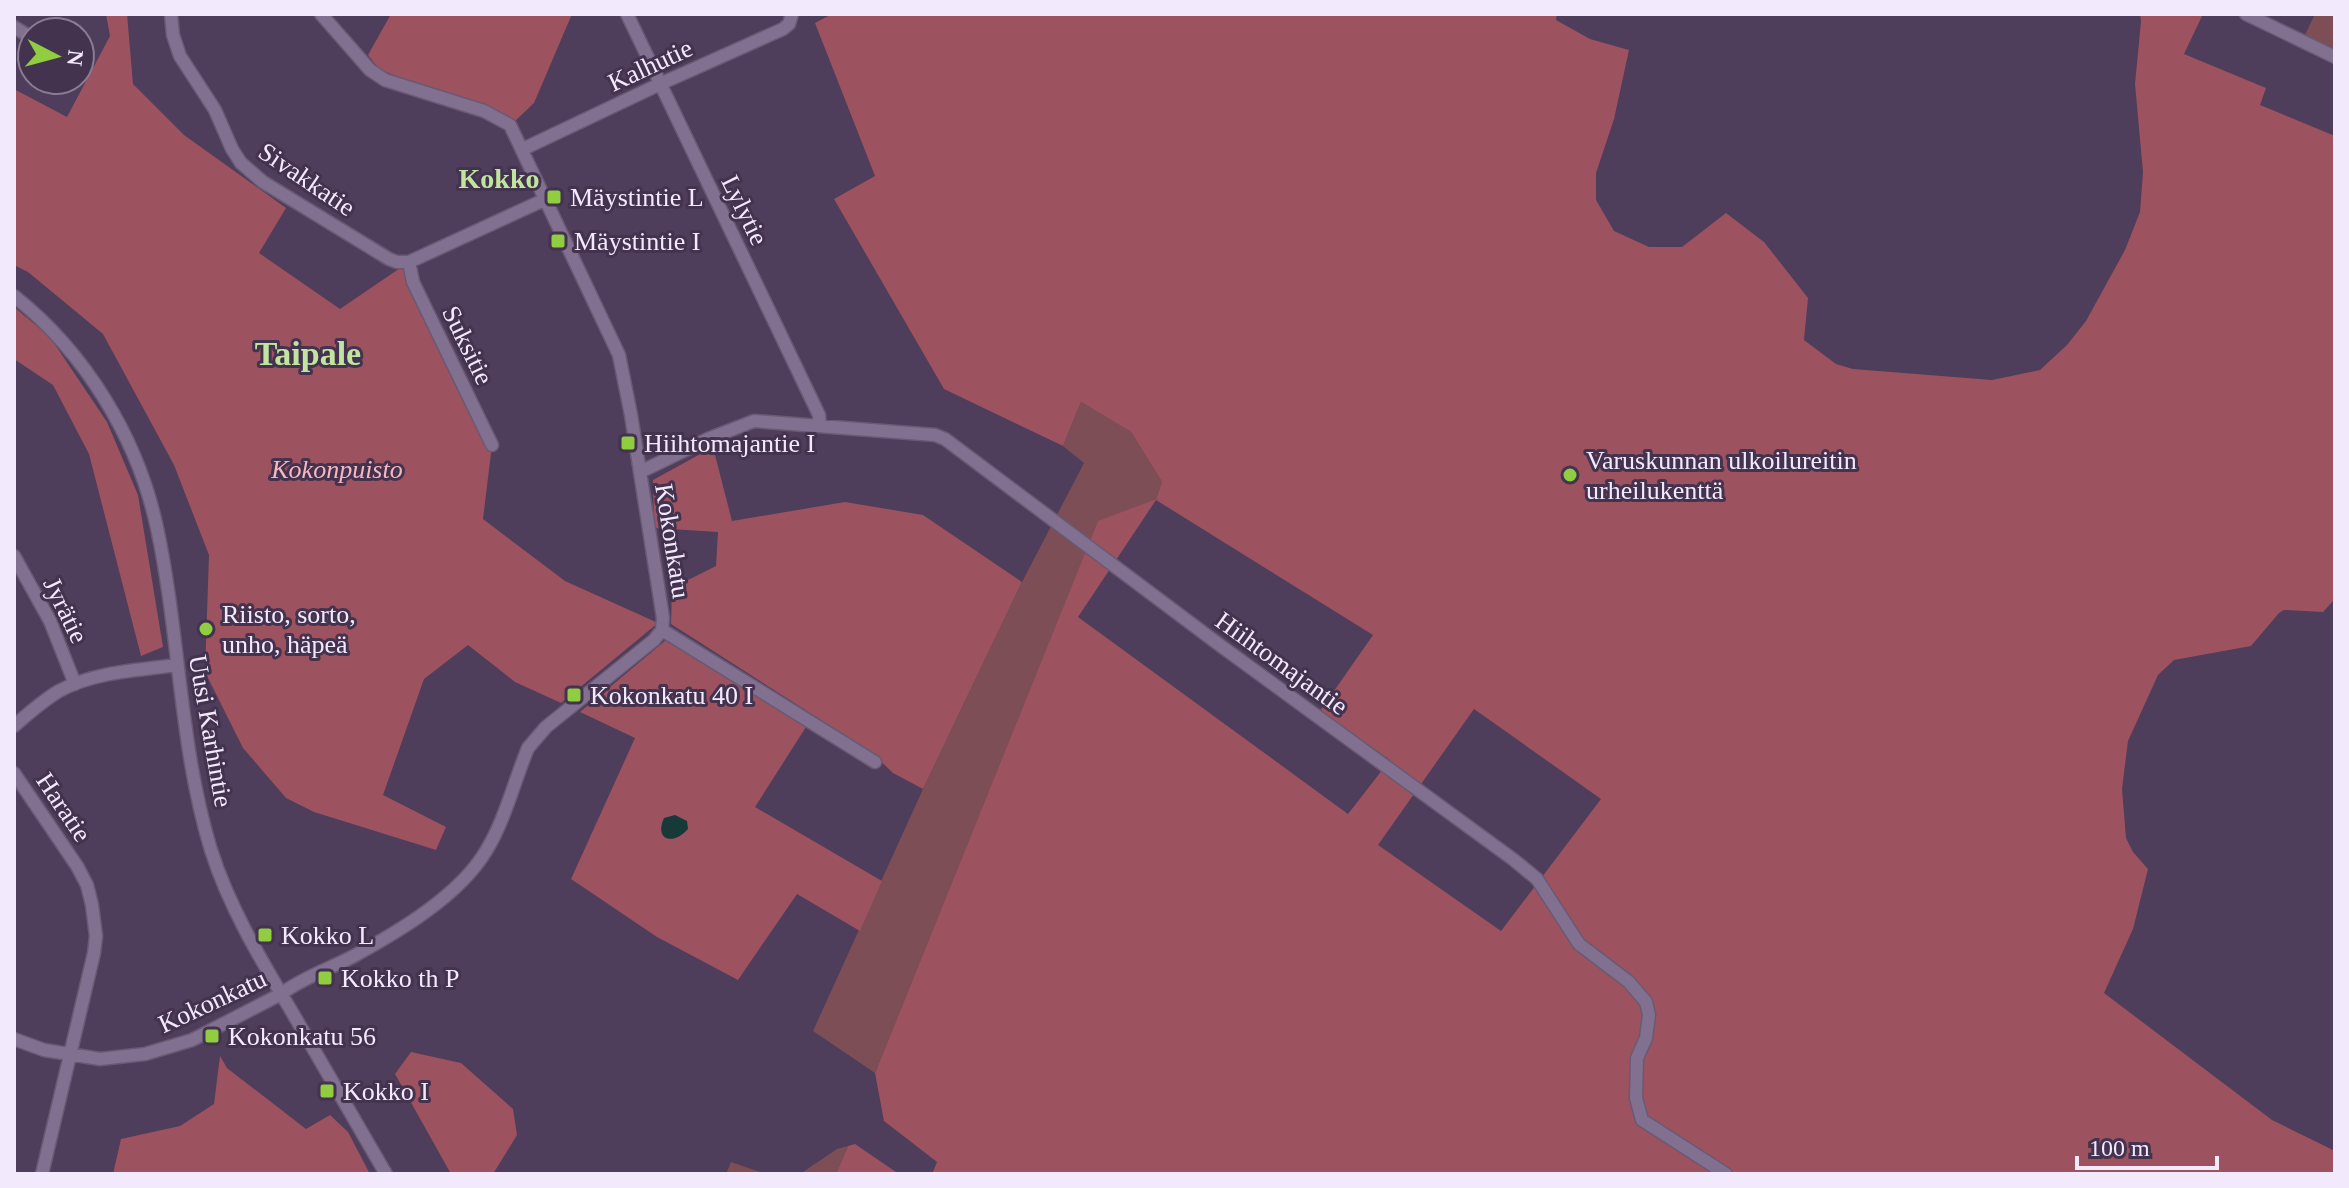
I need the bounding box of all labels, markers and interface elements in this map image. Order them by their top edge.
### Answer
north arrow [16,16,96,96]
street label: Kalhutie [604,33,697,98]
text: N [62,49,89,67]
street label: Sivakkatie [253,137,360,222]
district label: Kokko [459,163,539,194]
street label: Lylytie [715,171,774,250]
place label: Mäystintie L [570,183,704,212]
marker: Mäystintie L [545,188,563,206]
place label: Mäystintie I [574,227,700,256]
marker: Mäystintie I [549,232,567,250]
street label: Suksitie [436,301,499,389]
district label: Taipale [255,335,361,372]
place label: Hiihtomajantie I [644,429,815,458]
marker: Hiihtomajantie I [619,434,637,452]
place label: Varuskunnan ulkoilureitin urheilukenttä [1586,446,1857,505]
park label: Kokonpuisto [270,455,403,484]
marker: Varuskunnan ulkoilureitin urheilukenttä [1561,466,1579,484]
street label: Kokonkatu [649,482,696,600]
street label: Jyrätie [37,573,94,648]
place label: Riisto, sorto, unho, häpeä [222,600,356,659]
street label: Hiihtomajantie [1210,606,1353,721]
marker: Riisto, sorto, unho, häpeä [197,620,215,638]
street label: Uusi Karhintie [183,653,238,809]
place label: Kokonkatu 40 I [590,681,753,710]
marker: Kokonkatu 40 I [565,686,583,704]
street label: Haratie [30,767,97,847]
place label: Kokko L [281,921,374,950]
marker: Kokko L [256,926,274,944]
street label: Kokonkatu [154,964,271,1039]
place label: Kokko th P [341,964,459,993]
marker: Kokko th P [316,969,334,987]
place label: Kokonkatu 56 [228,1022,376,1051]
marker: Kokonkatu 56 [203,1027,221,1045]
place label: Kokko I [343,1077,429,1106]
marker: Kokko I [318,1082,336,1100]
scale bar [2077,1120,2217,1170]
text: 100 m [2089,1135,2150,1161]

